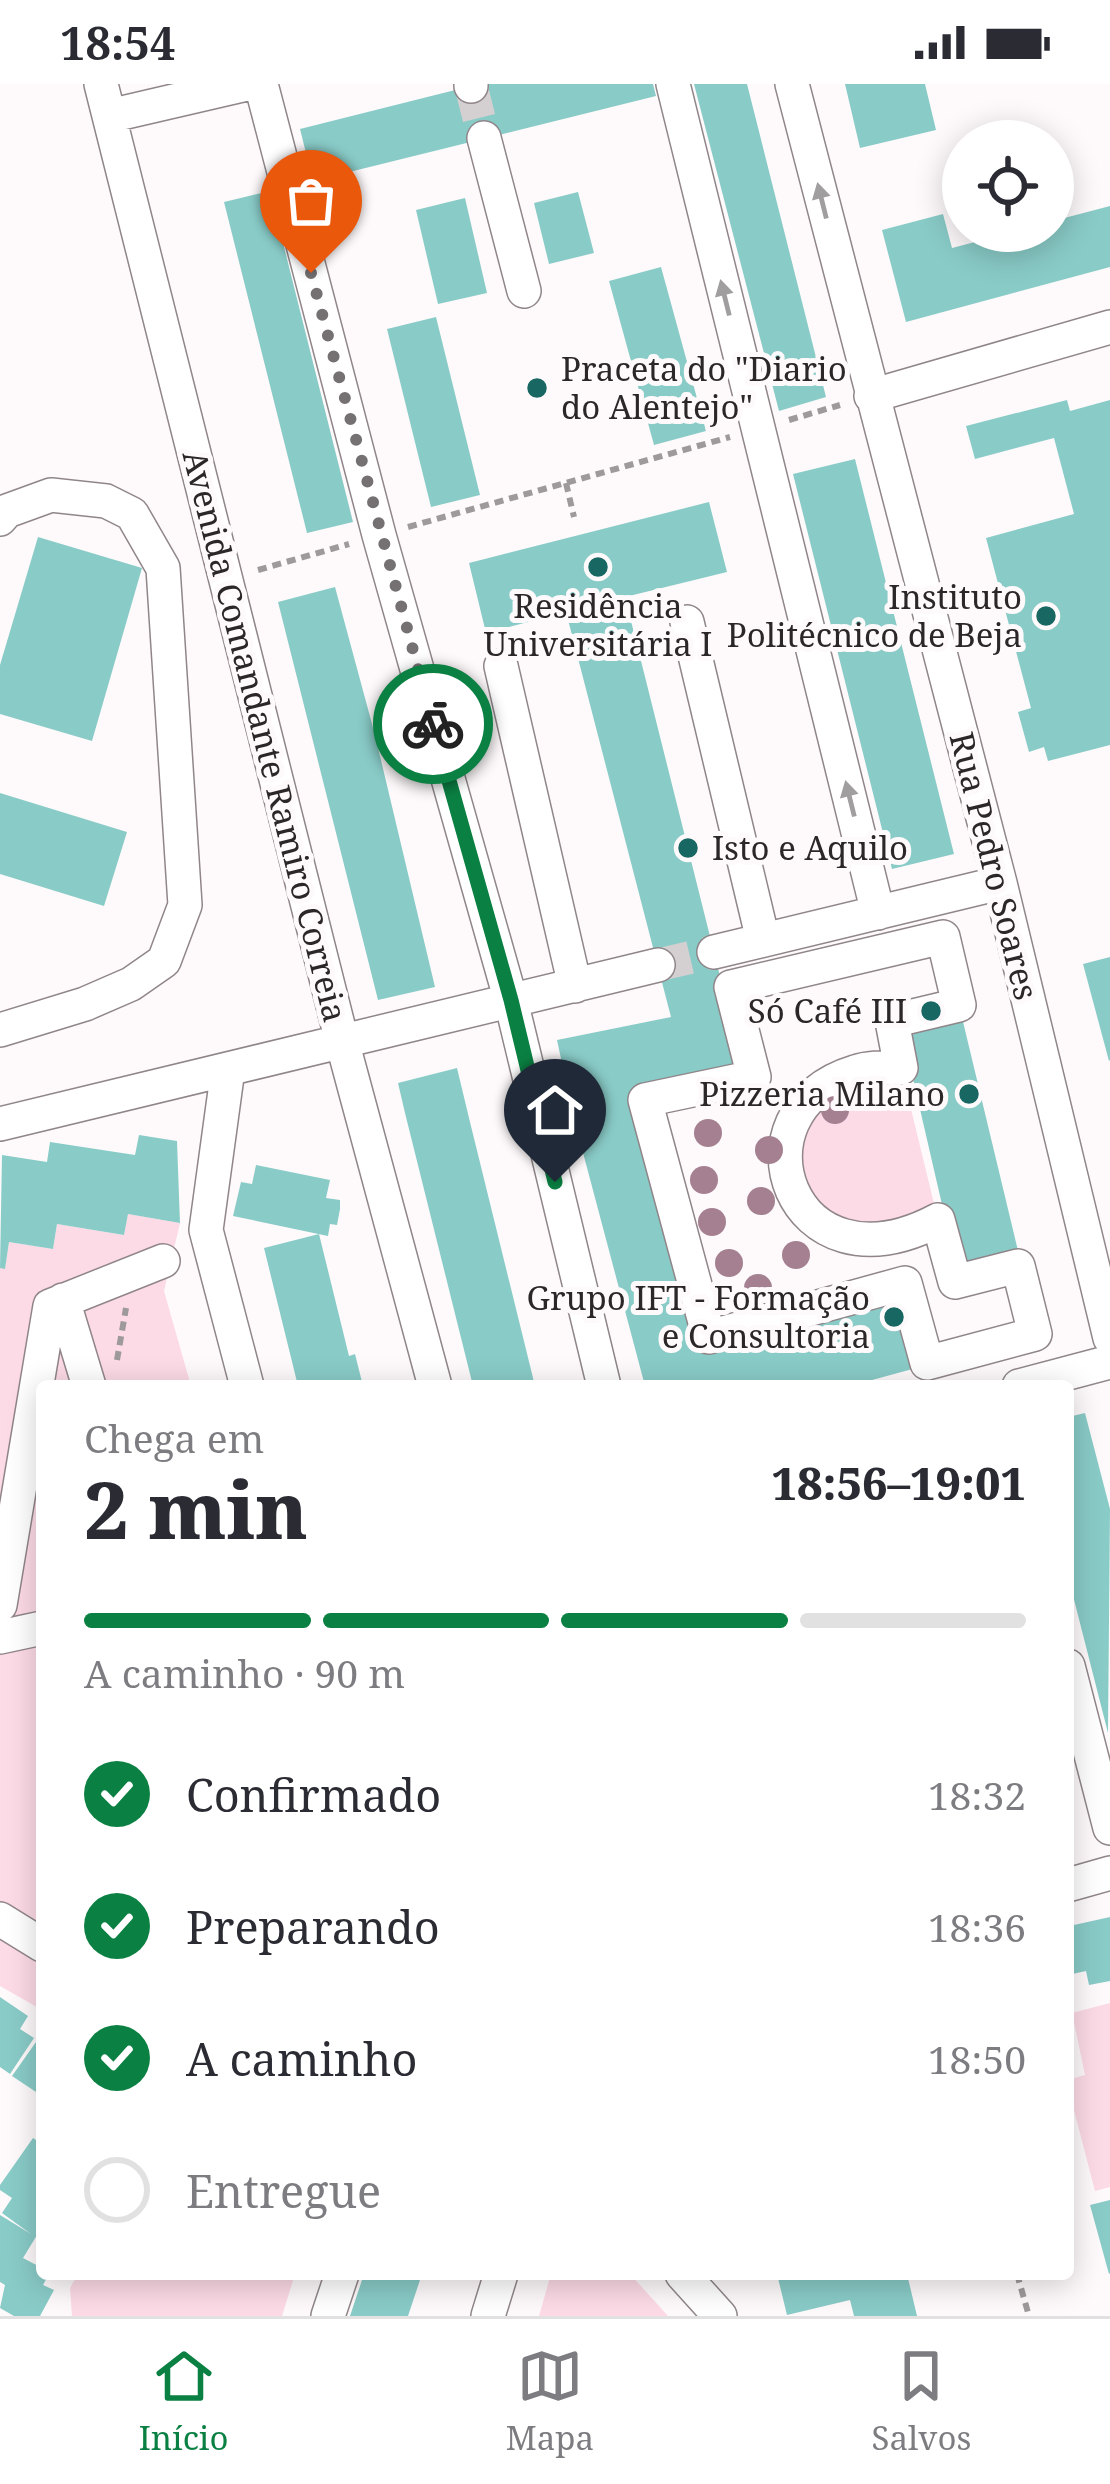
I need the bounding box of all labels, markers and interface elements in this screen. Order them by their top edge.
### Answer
text: 18:54 [60,12,175,73]
map controls [942,120,1074,252]
button: locate [942,120,1074,252]
pin [260,150,362,273]
icon: bag [278,168,344,234]
one-way arrow [812,183,831,220]
one-way arrow [715,280,734,317]
place label: Praceta do "Diario do Alentejo" [561,346,847,429]
marker: Praceta do "Diario do Alentejo" [524,375,550,401]
street label: Avenida Comandante Ramiro Correia [173,445,358,1027]
marker: Residência Universitária I [585,554,611,580]
place label: Instituto Politécnico de Beja [727,574,1022,657]
place label: Residência Universitária I [484,583,712,666]
marker: Instituto Politécnico de Beja [1033,603,1059,629]
courier [373,664,493,784]
icon: bike [400,691,466,757]
street label: Rua Pedro Soares [939,727,1050,1004]
one-way arrow [840,780,859,817]
place label: Isto e Aquilo [712,825,908,870]
marker: Isto e Aquilo [675,835,701,861]
place label: Só Café III [748,988,907,1033]
marker: Só Café III [918,998,944,1024]
pin [504,1059,606,1182]
place label: Pizzeria Milano [699,1071,945,1116]
icon: home [522,1077,588,1143]
marker: Pizzeria Milano [956,1081,982,1107]
place label: Grupo IFT - Formação e Consultoria [527,1275,870,1358]
marker: Grupo IFT - Formação e Consultoria [881,1304,907,1330]
text: Chega em [84,1411,264,1464]
text: 18:56–19:01 [771,1452,1026,1513]
text: 2 min [84,1456,308,1562]
text: A caminho · 90 m [84,1646,405,1699]
icon: check [84,1761,150,1827]
text: Confirmado [186,1764,441,1825]
text: 18:32 [928,1768,1026,1821]
icon: check [84,1893,150,1959]
text: Preparando [186,1896,440,1957]
text: 18:36 [928,1900,1026,1953]
icon: check [84,2025,150,2091]
text: A caminho [186,2028,417,2089]
text: 18:50 [928,2032,1026,2085]
text: Entregue [186,2160,381,2221]
tab: Início [139,2343,228,2460]
tab: Mapa [506,2343,594,2460]
tab: Salvos [872,2343,971,2460]

